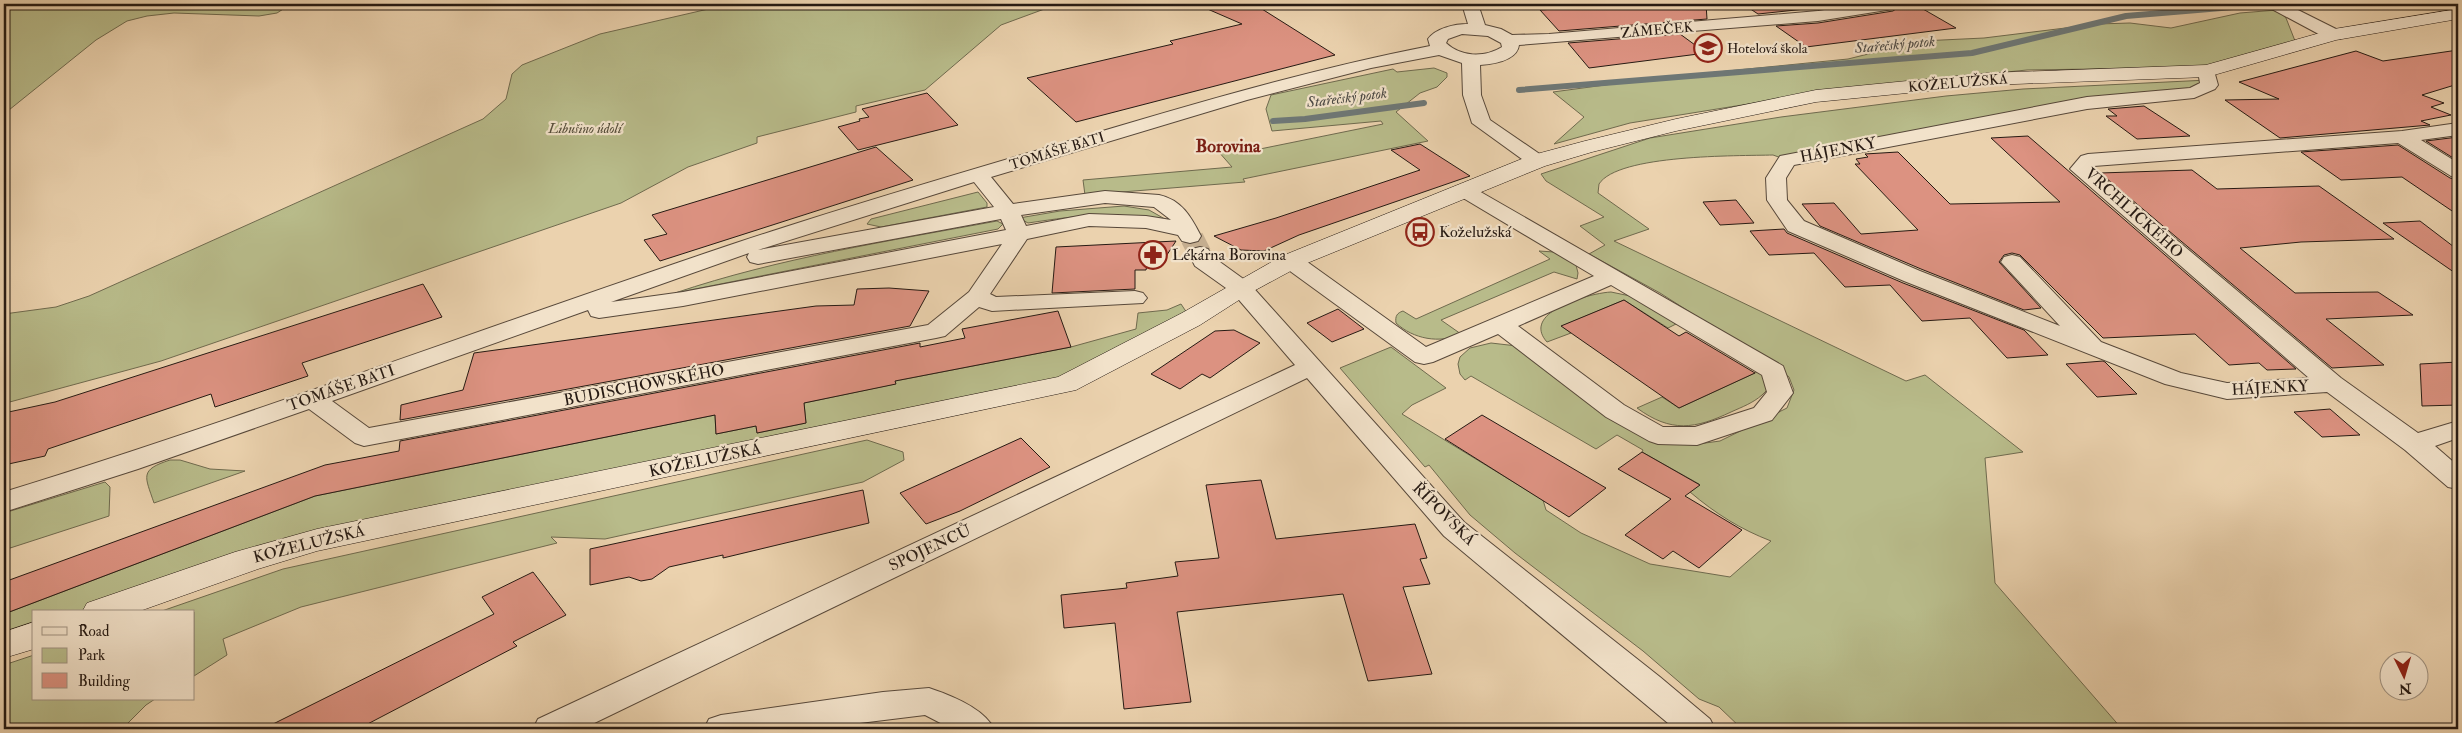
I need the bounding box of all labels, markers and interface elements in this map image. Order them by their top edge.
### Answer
street label: ZÁMEČEK [1620,17,1694,42]
water label: Stařečský potok [1853,32,1936,58]
school or university icon: Hotelová škola [1693,33,1723,63]
place label: Hotelová škola [1727,40,1808,57]
street label: KOŽELUŽSKÁ [1907,69,2009,96]
water label: Stařečský potok [1305,84,1388,112]
park label: Libušino údolí [547,120,624,137]
street label: TOMÁŠE BATI [1007,127,1107,174]
street label: HÁJENKY [1798,132,1879,168]
district label: Borovina [1196,135,1261,158]
street label: VRCHLICKÉHO [2081,163,2188,262]
bus stop icon: Koželužská [1405,217,1435,247]
place label: Koželužská [1439,222,1512,242]
pharmacy icon: Lékárna Borovina [1138,240,1168,270]
place label: Lékárna Borovina [1172,245,1287,265]
street label: TOMÁŠE BATI [284,359,398,416]
street label: BUDISCHOWSKÉHO [562,359,726,410]
street label: HÁJENKY [2231,375,2310,401]
street label: KOŽELUŽSKÁ [647,437,763,482]
street label: ŘÍPOVSKÁ [1408,477,1481,550]
street label: KOŽELUŽSKÁ [251,520,367,568]
street label: SPOJENCŮ [886,520,975,577]
legend [32,610,195,700]
text: Road [78,622,110,641]
text: Park [78,646,105,665]
north arrow [2380,650,2430,700]
text: Building [78,672,130,691]
text: N [2398,679,2413,698]

